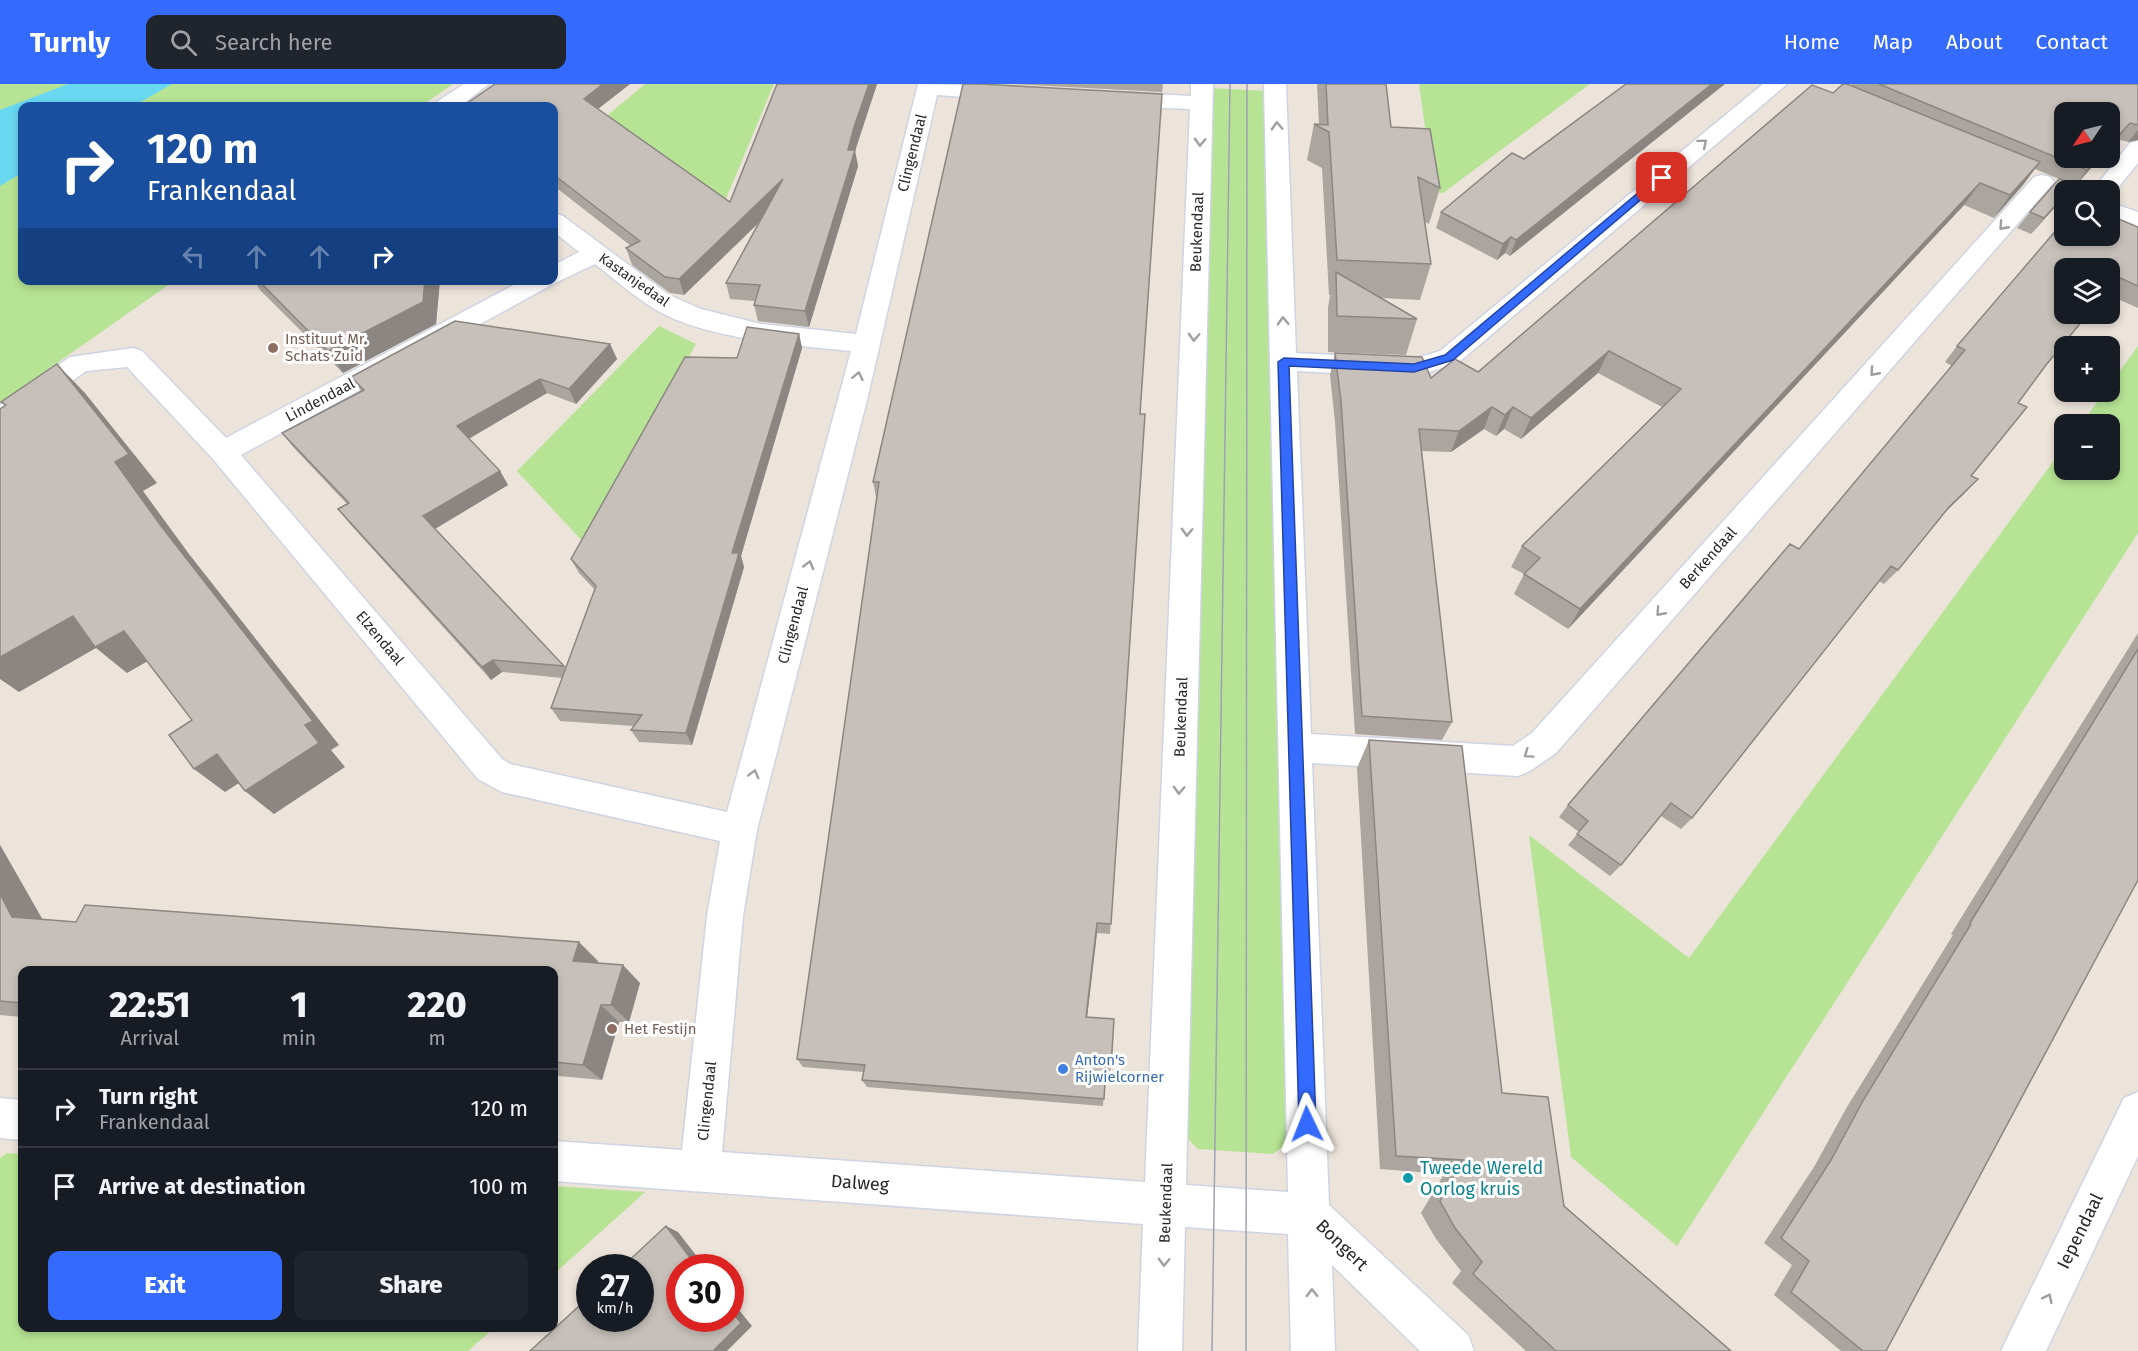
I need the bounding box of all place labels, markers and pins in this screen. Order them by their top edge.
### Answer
pin [1636,152,1687,203]
place label: Instituut Mr. Schats Zuid [285,330,367,365]
marker: Instituut Mr. Schats Zuid [266,341,280,355]
place label: Het Festijn [624,1020,696,1038]
marker: Het Festijn [605,1022,619,1036]
place label: Anton's Rijwielcorner [1075,1051,1164,1086]
marker: Anton's Rijwielcorner [1056,1062,1070,1076]
place label: Tweede Wereld Oorlog kruis [1420,1157,1543,1200]
marker: Tweede Wereld Oorlog kruis [1401,1171,1415,1185]

